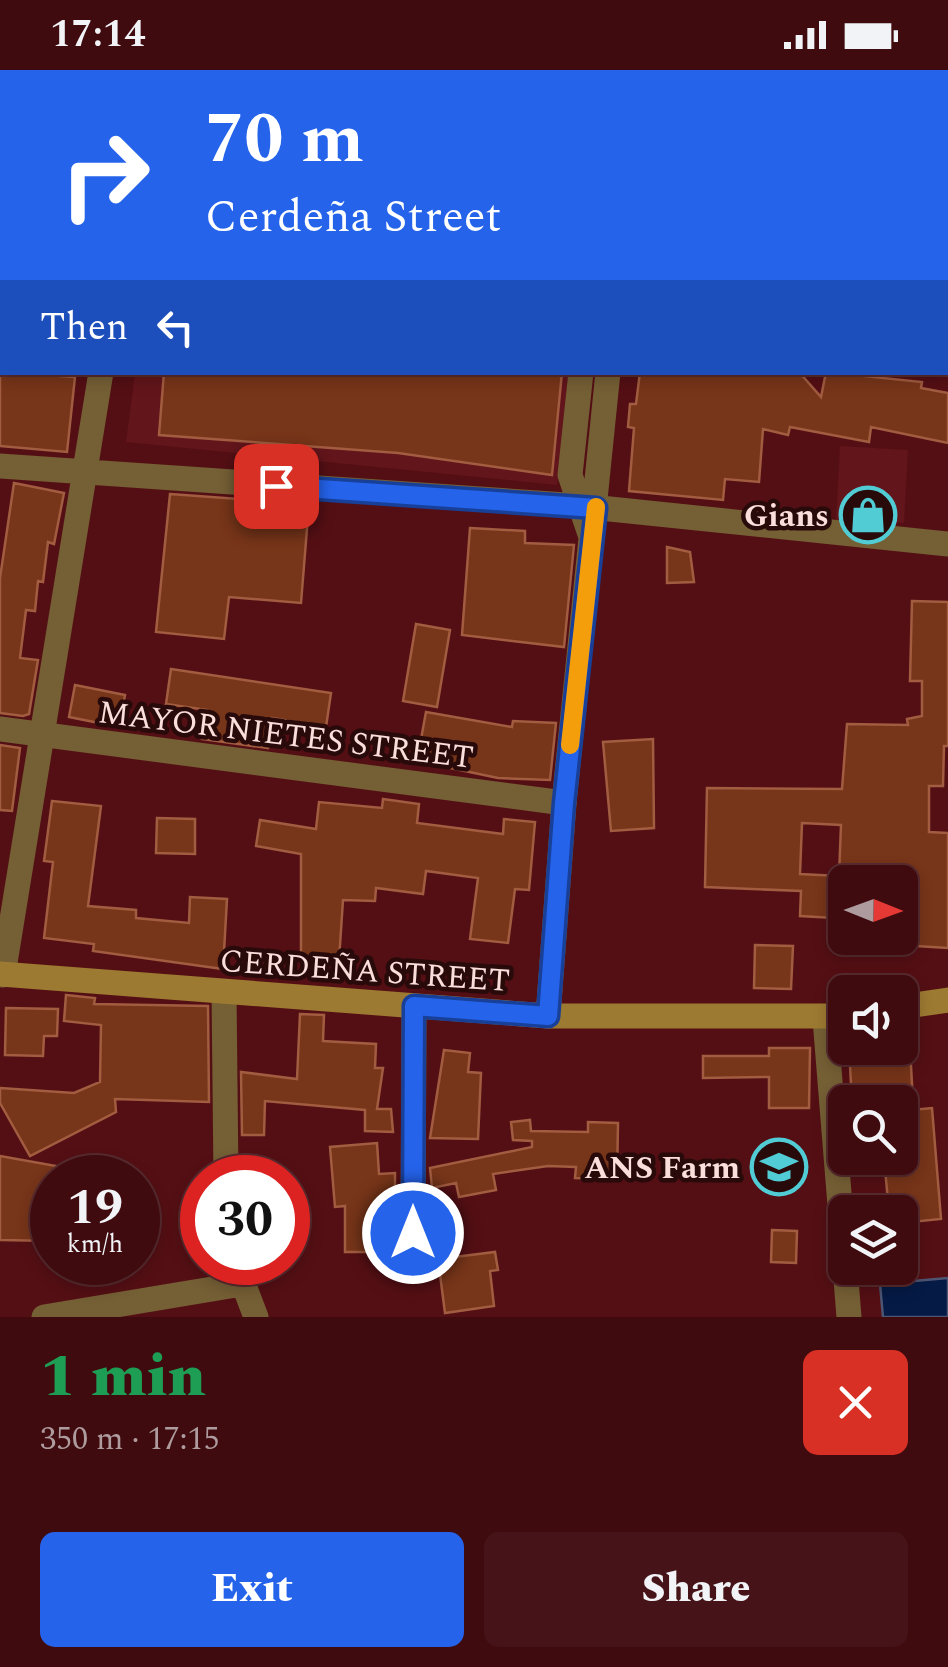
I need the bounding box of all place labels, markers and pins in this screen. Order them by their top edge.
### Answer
pin [234,444,319,529]
shop icon: Gians [838,485,898,545]
place label: Gians [744,492,829,541]
school or university icon: ANS Farm [749,1137,809,1197]
place label: ANS Farm [584,1144,740,1193]

